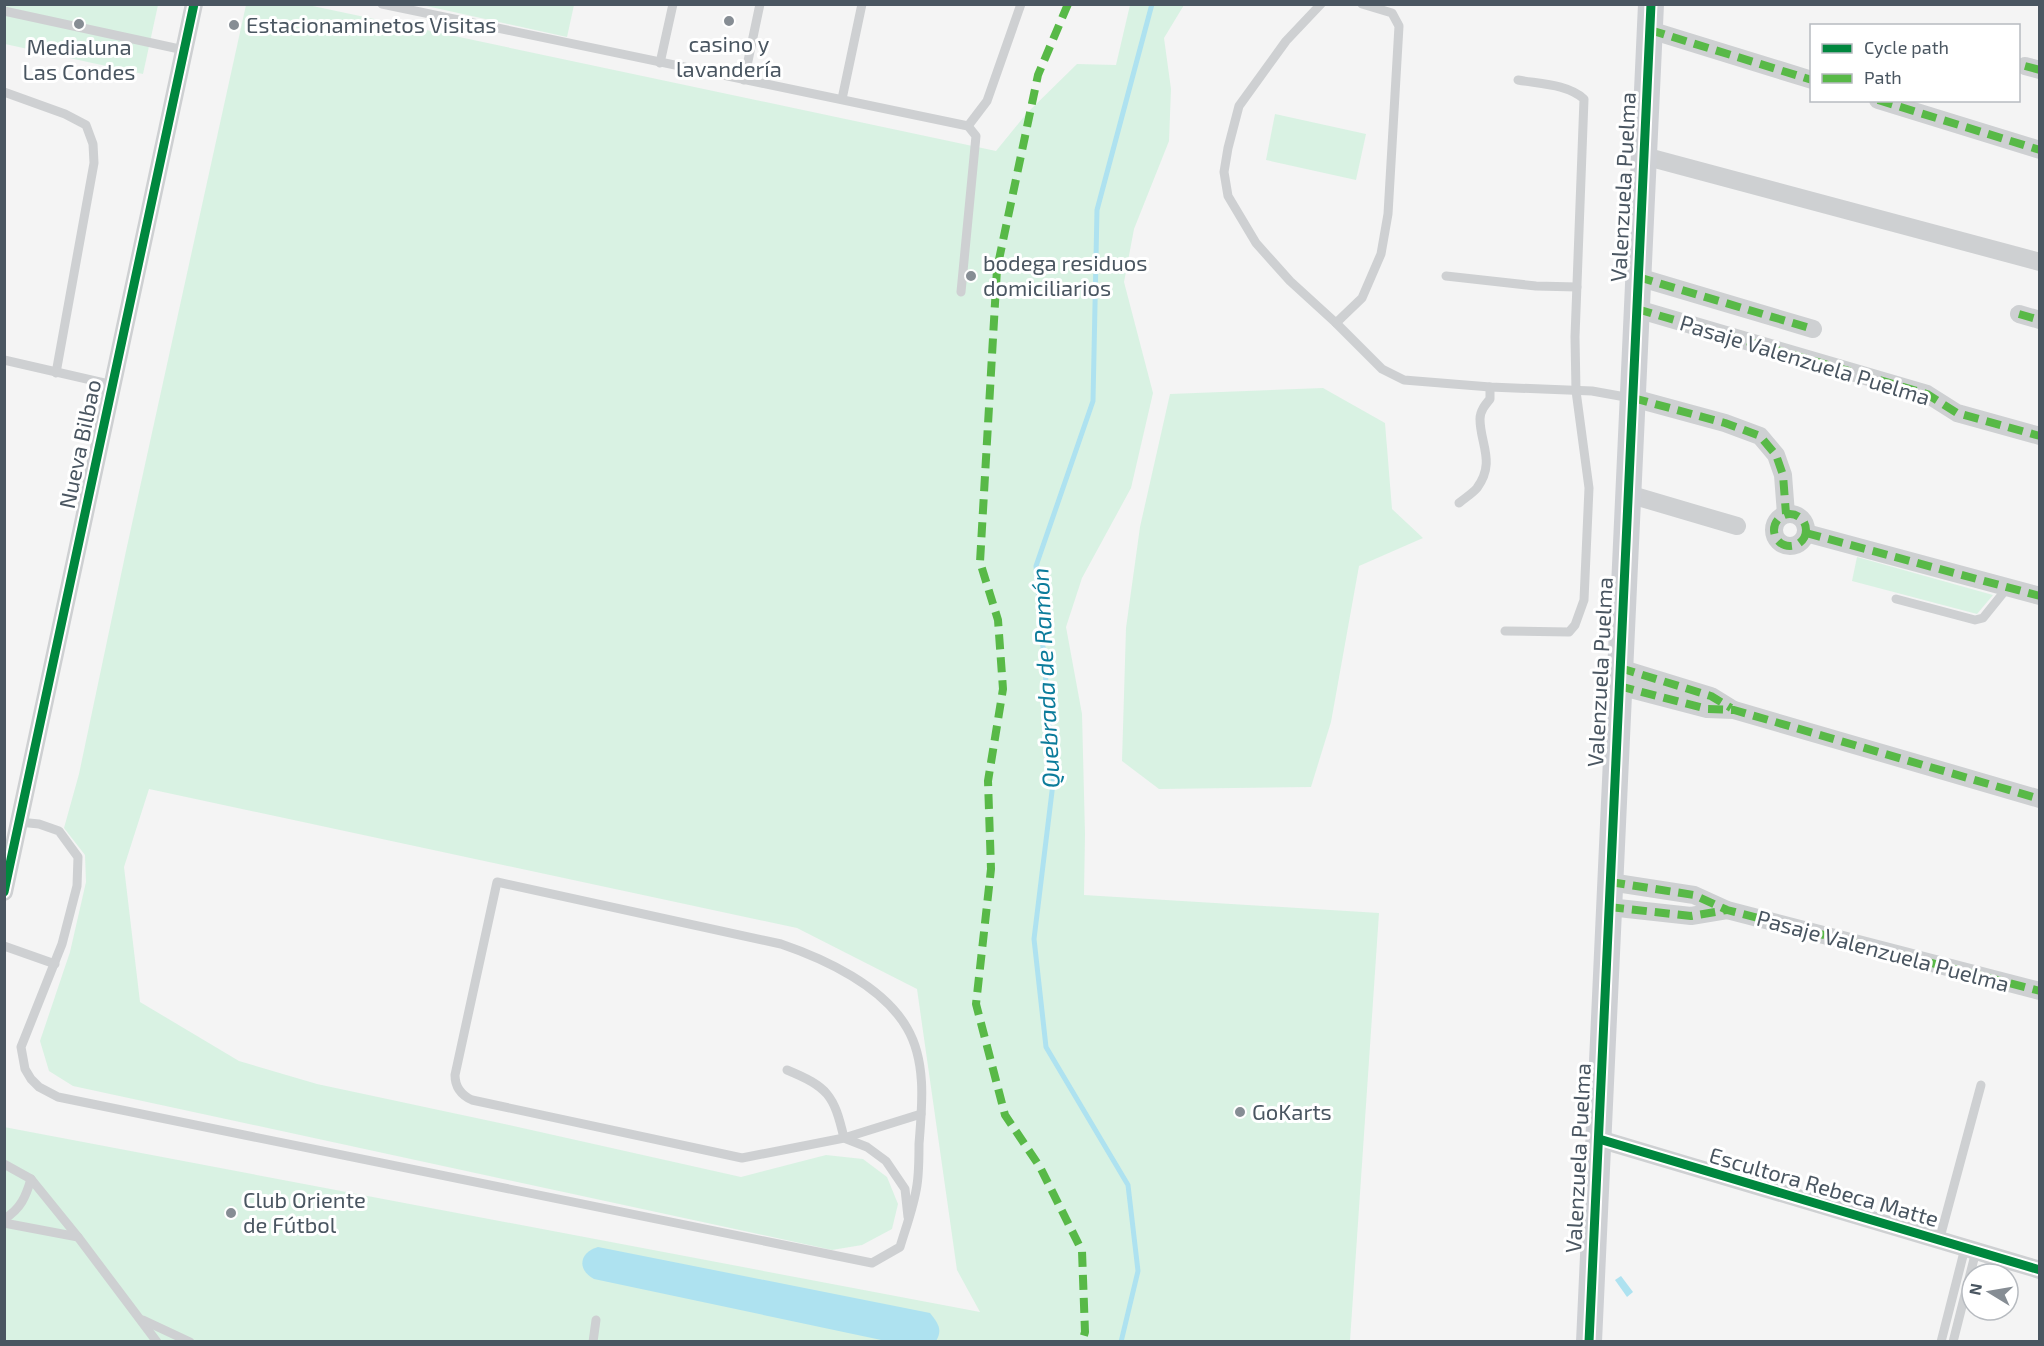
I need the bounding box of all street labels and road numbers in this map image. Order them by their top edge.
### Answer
street label: Valenzuela Puelma [1604,91,1640,283]
street label: Pasaje Valenzuela Puelma [1677,309,1934,410]
street label: Nueva Bilbao [53,377,105,511]
street label: Valenzuela Puelma [1581,576,1617,768]
street label: Pasaje Valenzuela Puelma [1754,904,2012,997]
street label: Valenzuela Puelma [1559,1062,1595,1254]
street label: Escultora Rebeca Matte [1707,1141,1942,1231]

